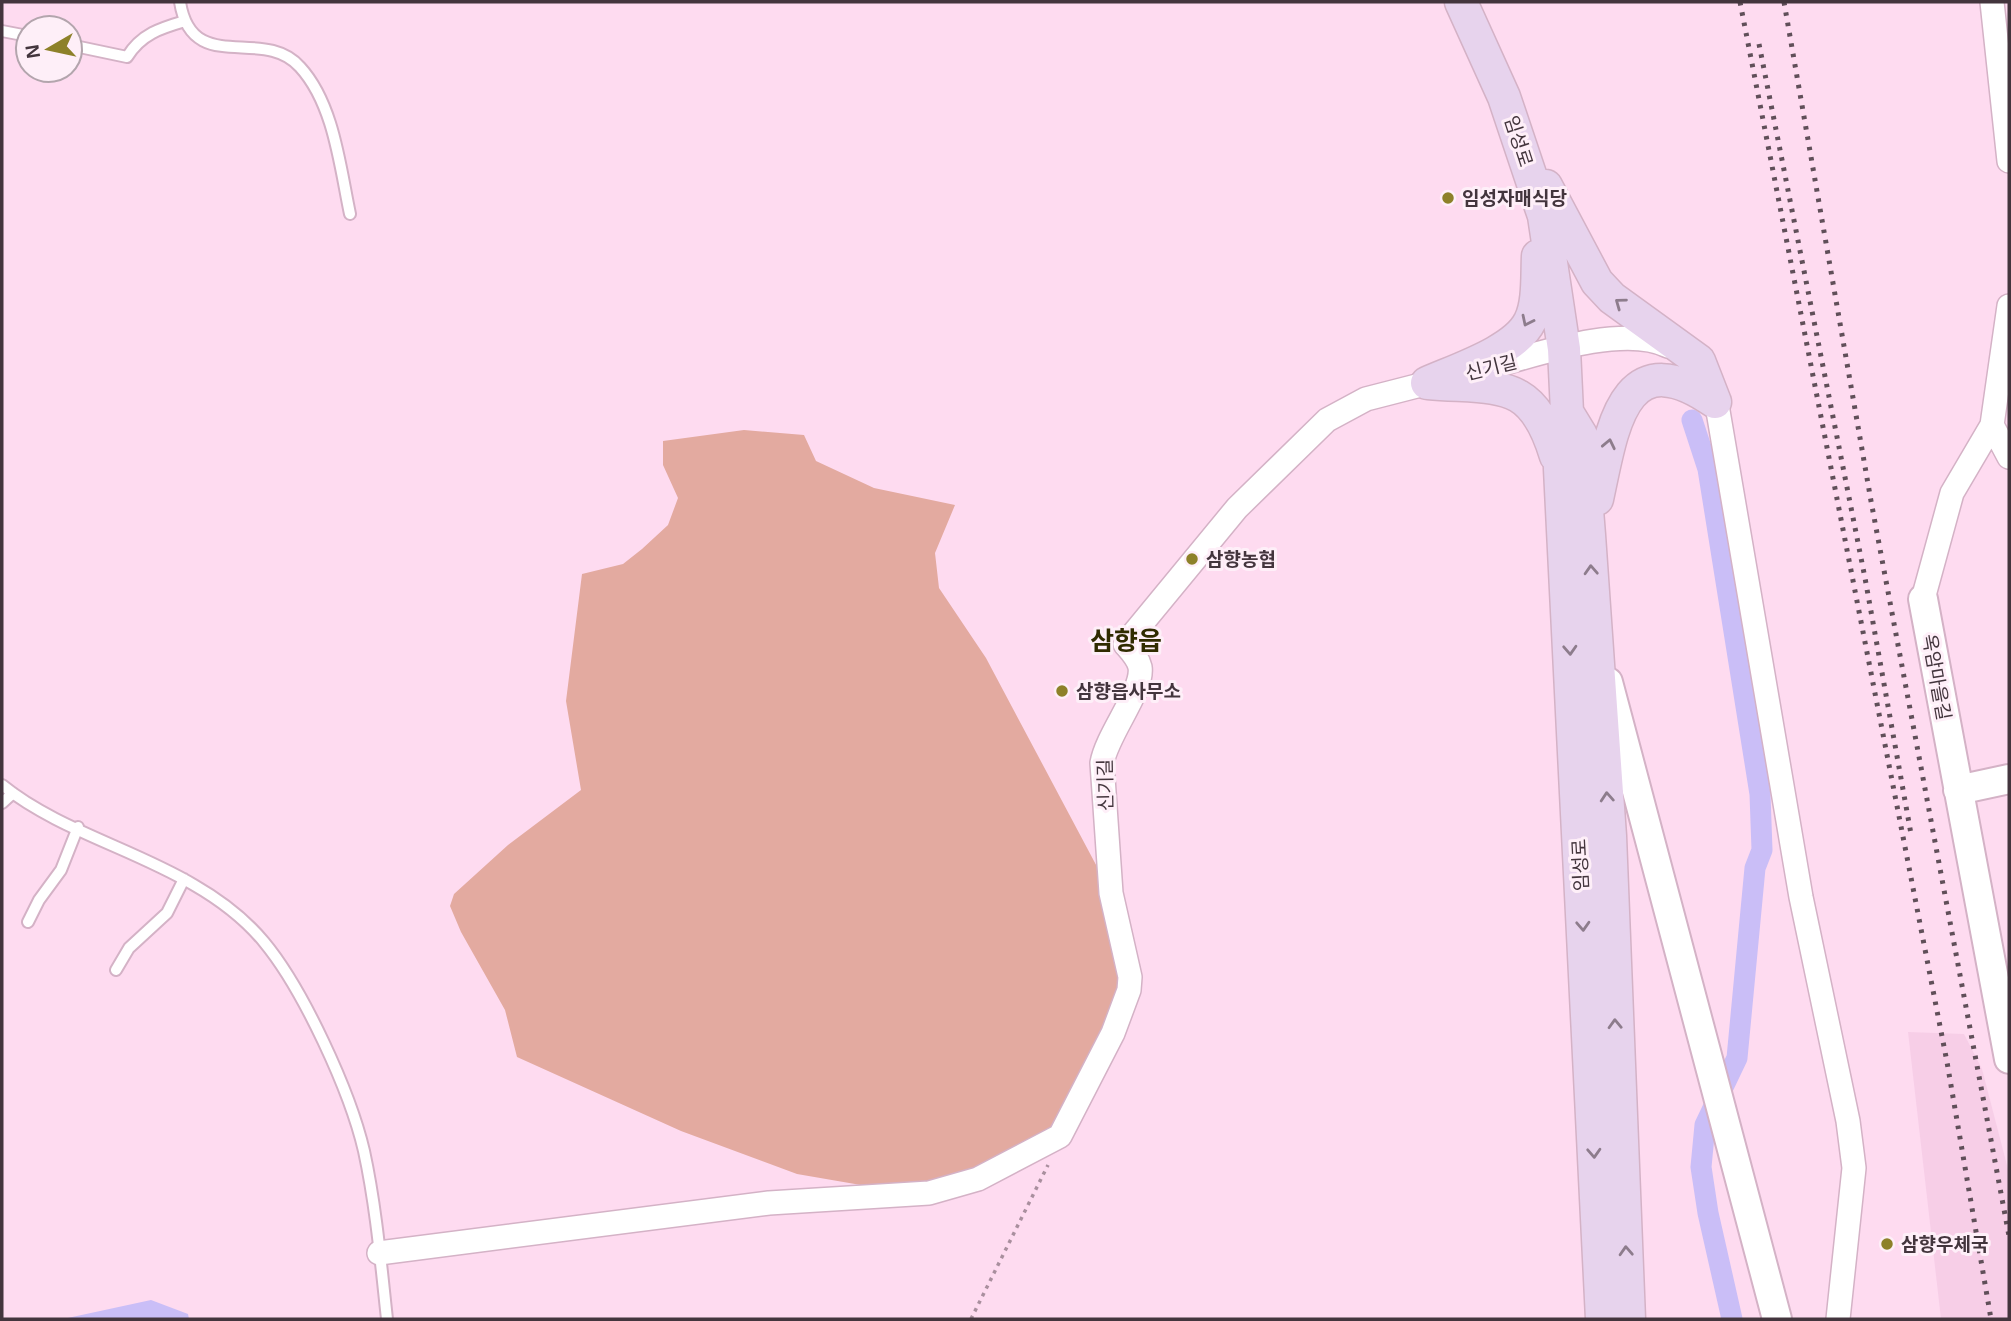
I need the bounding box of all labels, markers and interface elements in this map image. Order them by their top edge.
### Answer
north arrow [14,14,84,84]
text: N [21,43,44,60]
street label: 임성로 [1500,113,1537,169]
place label: 임성자매식당 [1462,188,1567,209]
marker: 임성자매식당 [1440,190,1456,206]
one-way arrow [1615,299,1628,312]
one-way arrow [1522,313,1535,326]
street label: 신기길 [1463,351,1519,384]
one-way arrow [1600,438,1615,450]
place label: 삼향농협 [1206,549,1276,570]
marker: 삼향농협 [1184,551,1200,567]
one-way arrow [1583,564,1598,575]
district label: 삼향읍 [1090,626,1162,656]
street label: 옥암마을길 [1919,632,1954,722]
one-way arrow [1562,645,1577,656]
place label: 삼향읍사무소 [1076,681,1181,702]
marker: 삼향읍사무소 [1054,683,1070,699]
street label: 신기길 [1095,759,1116,811]
one-way arrow [1600,791,1615,802]
street label: 임성로 [1569,838,1592,892]
one-way arrow [1575,921,1590,932]
one-way arrow [1608,1018,1623,1029]
one-way arrow [1586,1148,1601,1159]
place label: 삼향우체국 [1901,1234,1988,1255]
marker: 삼향우체국 [1879,1236,1895,1252]
one-way arrow [1619,1245,1634,1256]

